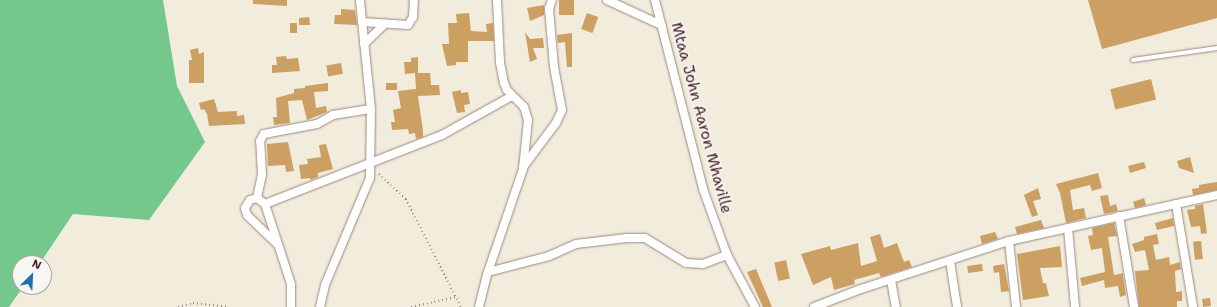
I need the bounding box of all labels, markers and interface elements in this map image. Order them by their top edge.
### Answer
street label: Mtaa John Aaron Mhaville [667,21,735,215]
north arrow [12,255,52,295]
text: N [30,256,44,273]

